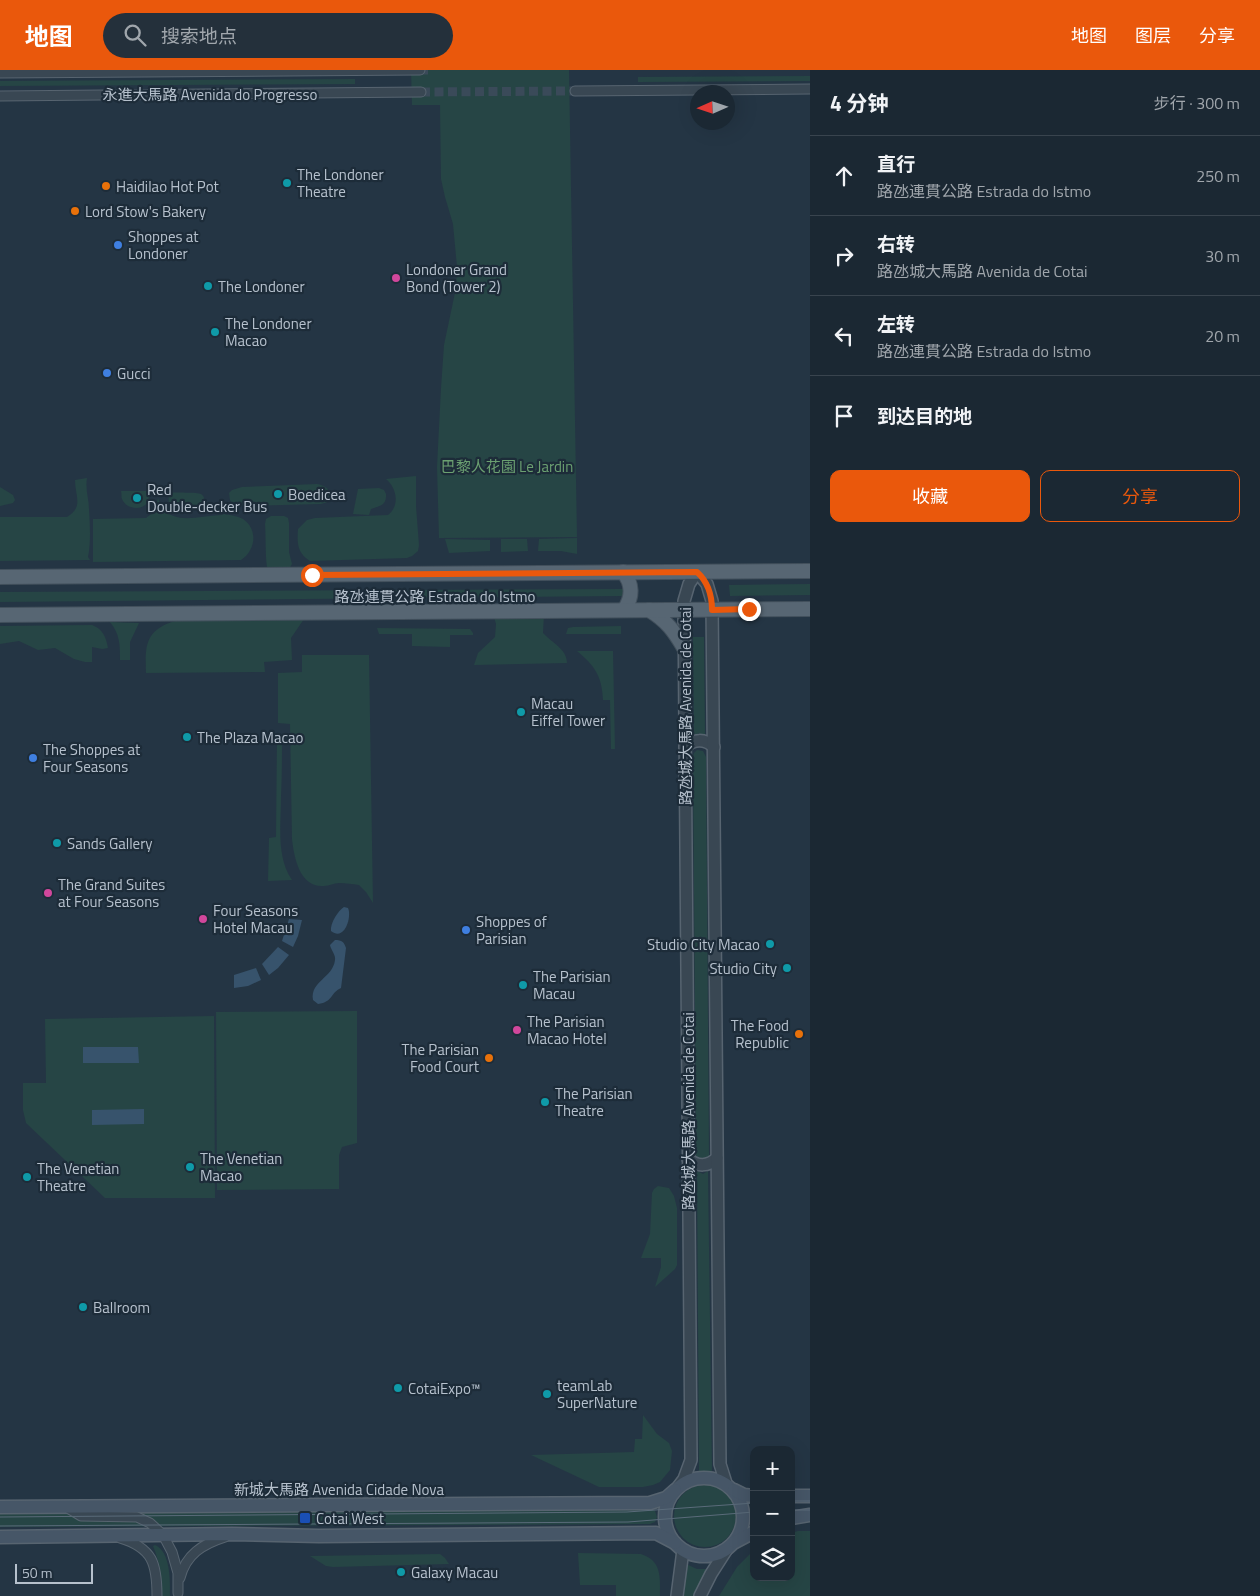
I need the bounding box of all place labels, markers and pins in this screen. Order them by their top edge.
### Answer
place label: The Londoner Theatre [297,163,384,203]
place label: Haidilao Hot Pot [116,175,220,198]
marker: The Londoner Theatre [281,177,293,189]
marker: Haidilao Hot Pot [100,180,112,192]
place label: Lord Stow's Bakery [85,200,206,223]
marker: Lord Stow's Bakery [69,205,81,217]
place label: Shoppes at Londoner [128,225,199,265]
marker: Shoppes at Londoner [112,239,124,251]
place label: Londoner Grand Bond (Tower 2) [406,258,507,298]
marker: Londoner Grand Bond (Tower 2) [390,272,402,284]
place label: The Londoner [218,275,305,298]
marker: The Londoner [202,280,214,292]
place label: The Londoner Macao [225,312,312,352]
marker: The Londoner Macao [209,326,221,338]
place label: Gucci [117,362,150,385]
marker: Gucci [101,367,113,379]
place label: Red Double-decker Bus [147,478,267,518]
place label: Boedicea [288,483,346,506]
marker: Boedicea [272,488,284,500]
marker: Red Double-decker Bus [131,492,143,504]
place label: Macau Eiffel Tower [531,692,605,732]
marker: Macau Eiffel Tower [515,706,527,718]
place label: The Plaza Macao [197,726,304,749]
marker: The Plaza Macao [181,731,193,743]
place label: The Shoppes at Four Seasons [43,738,141,778]
marker: The Shoppes at Four Seasons [27,752,39,764]
place label: Sands Gallery [67,832,153,855]
marker: Sands Gallery [51,837,63,849]
place label: The Grand Suites at Four Seasons [58,873,165,913]
marker: The Grand Suites at Four Seasons [42,887,54,899]
place label: Four Seasons Hotel Macau [213,899,298,939]
place label: Shoppes of Parisian [476,910,547,950]
marker: Four Seasons Hotel Macau [197,913,209,925]
marker: Shoppes of Parisian [460,924,472,936]
place label: Studio City Macao [647,933,760,956]
marker: Studio City Macao [764,938,776,950]
place label: Studio City [709,957,777,980]
marker: Studio City [781,962,793,974]
place label: The Parisian Macau [533,965,610,1005]
marker: The Parisian Macau [517,979,529,991]
place label: The Parisian Macao Hotel [527,1010,607,1050]
place label: The Food Republic [731,1014,789,1054]
marker: The Parisian Macao Hotel [511,1024,523,1036]
marker: The Food Republic [793,1028,805,1040]
place label: The Parisian Food Court [402,1038,480,1078]
marker: The Parisian Food Court [483,1052,495,1064]
place label: The Parisian Theatre [555,1082,632,1122]
marker: The Parisian Theatre [539,1096,551,1108]
place label: The Venetian Macao [200,1147,282,1187]
place label: The Venetian Theatre [37,1157,119,1197]
marker: The Venetian Macao [184,1161,196,1173]
marker: The Venetian Theatre [21,1171,33,1183]
place label: Ballroom [93,1296,150,1319]
marker: Ballroom [77,1301,89,1313]
place label: teamLab SuperNature [557,1374,637,1414]
place label: CotaiExpo™ [408,1377,481,1400]
marker: CotaiExpo™ [392,1382,404,1394]
marker: teamLab SuperNature [541,1388,553,1400]
place label: Cotai West [316,1507,385,1530]
marker: Cotai West [298,1511,312,1525]
place label: Galaxy Macau [411,1561,498,1584]
marker: Galaxy Macau [395,1566,407,1578]

